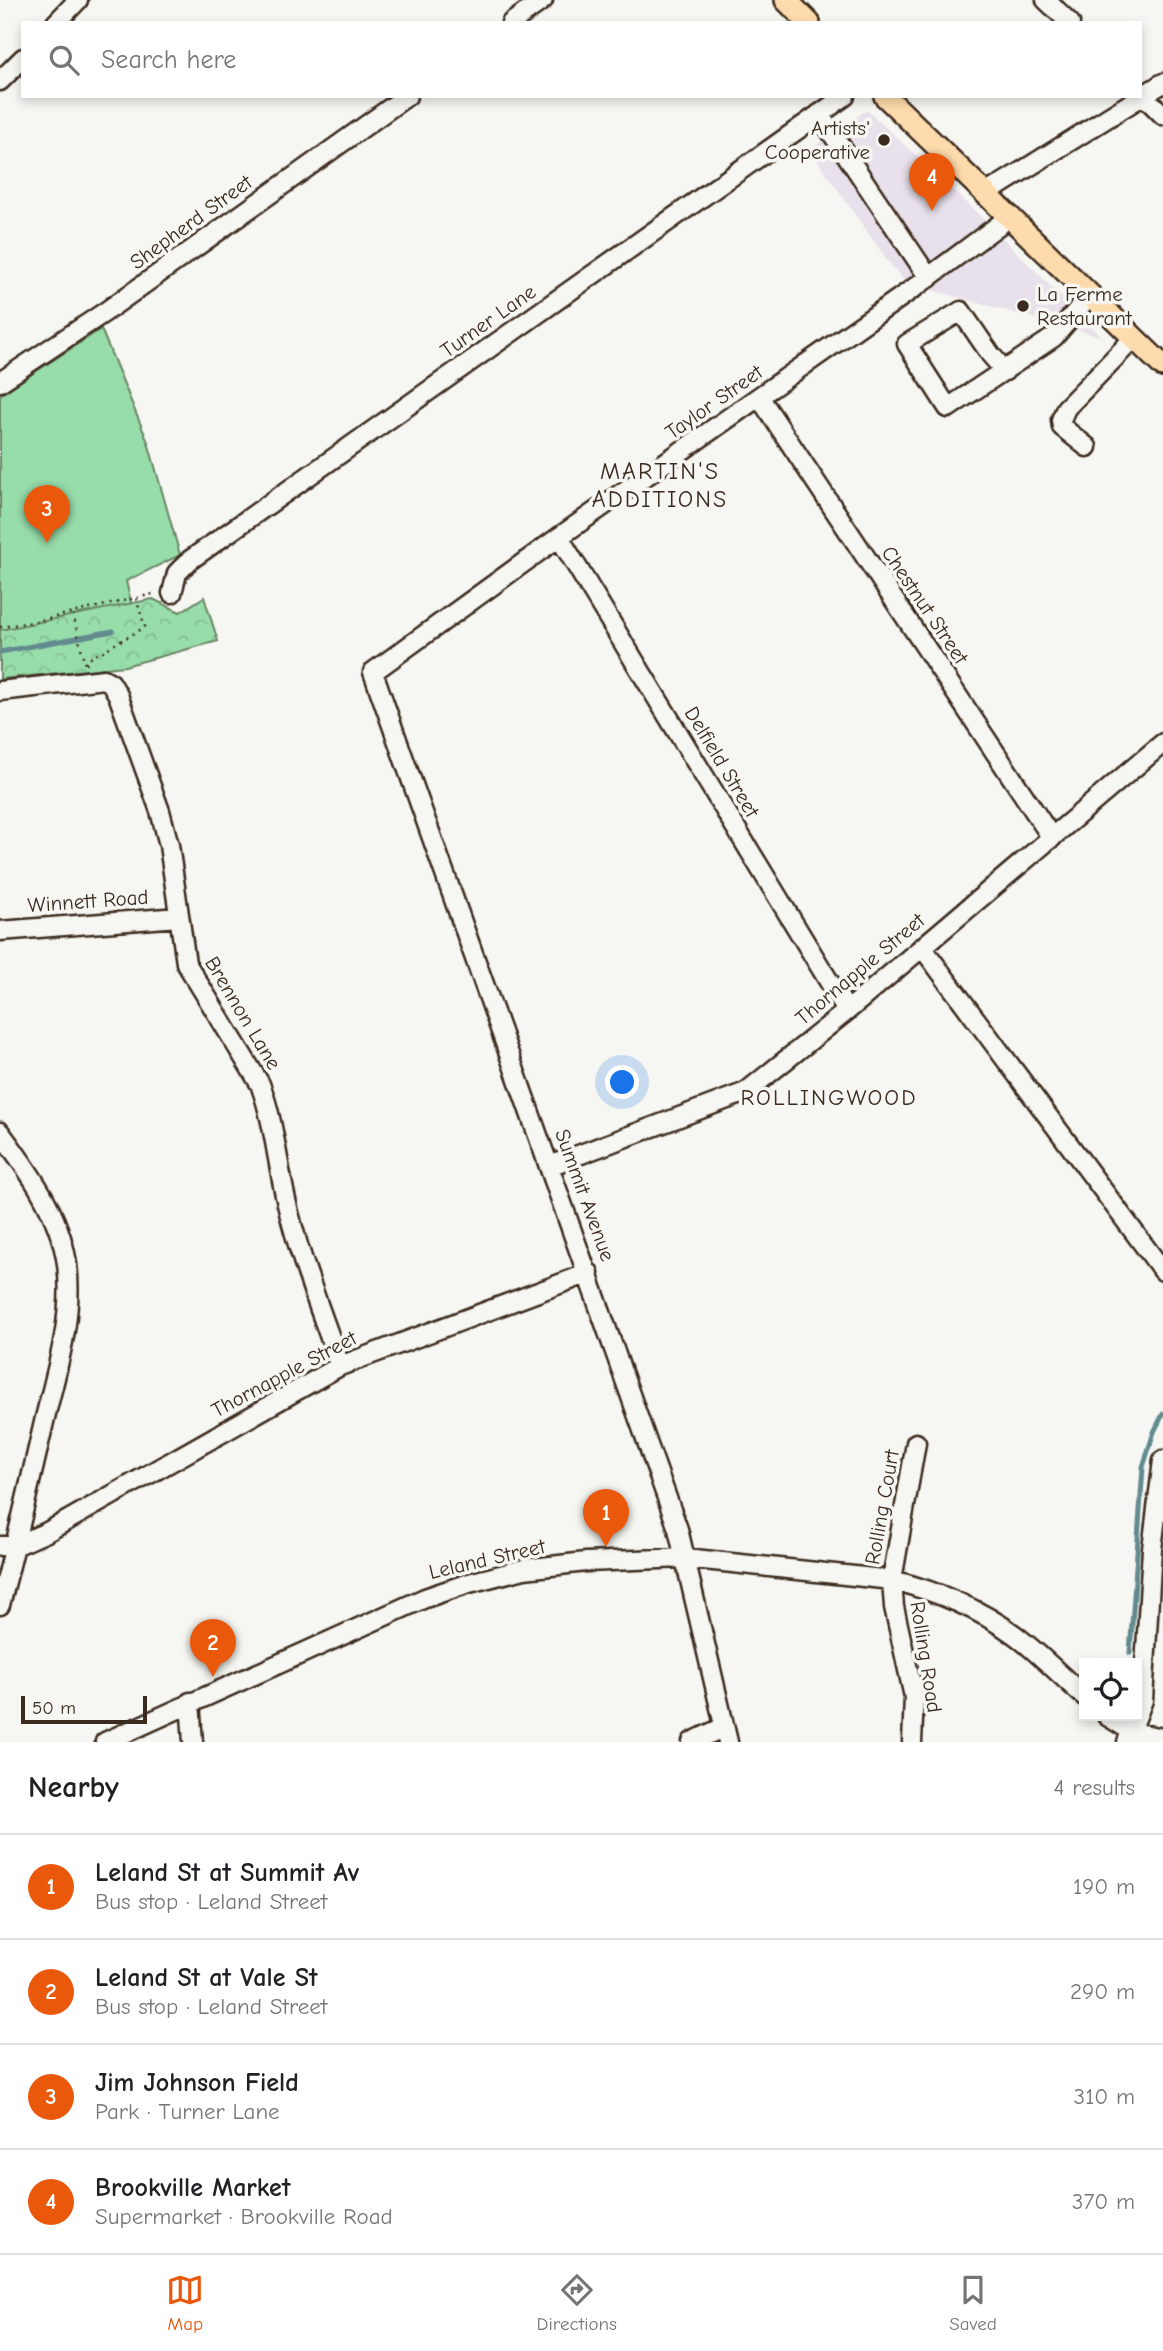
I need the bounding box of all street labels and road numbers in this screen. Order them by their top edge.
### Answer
street label: Shepherd Street [125,169,257,274]
street label: Turner Lane [436,279,540,363]
street label: Taylor Street [661,359,768,444]
street label: Chestnut Street [877,541,974,669]
street label: Delfield Street [680,702,765,823]
street label: Winnett Road [27,885,149,917]
street label: Thornapple Street [791,907,930,1030]
street label: Brennon Lane [200,952,286,1074]
street label: Summit Avenue [550,1126,620,1264]
street label: Thornapple Street [207,1325,362,1422]
street label: Rolling Court [860,1447,904,1566]
street label: Leland Street [427,1534,548,1584]
street label: Rolling Road [905,1600,947,1714]

